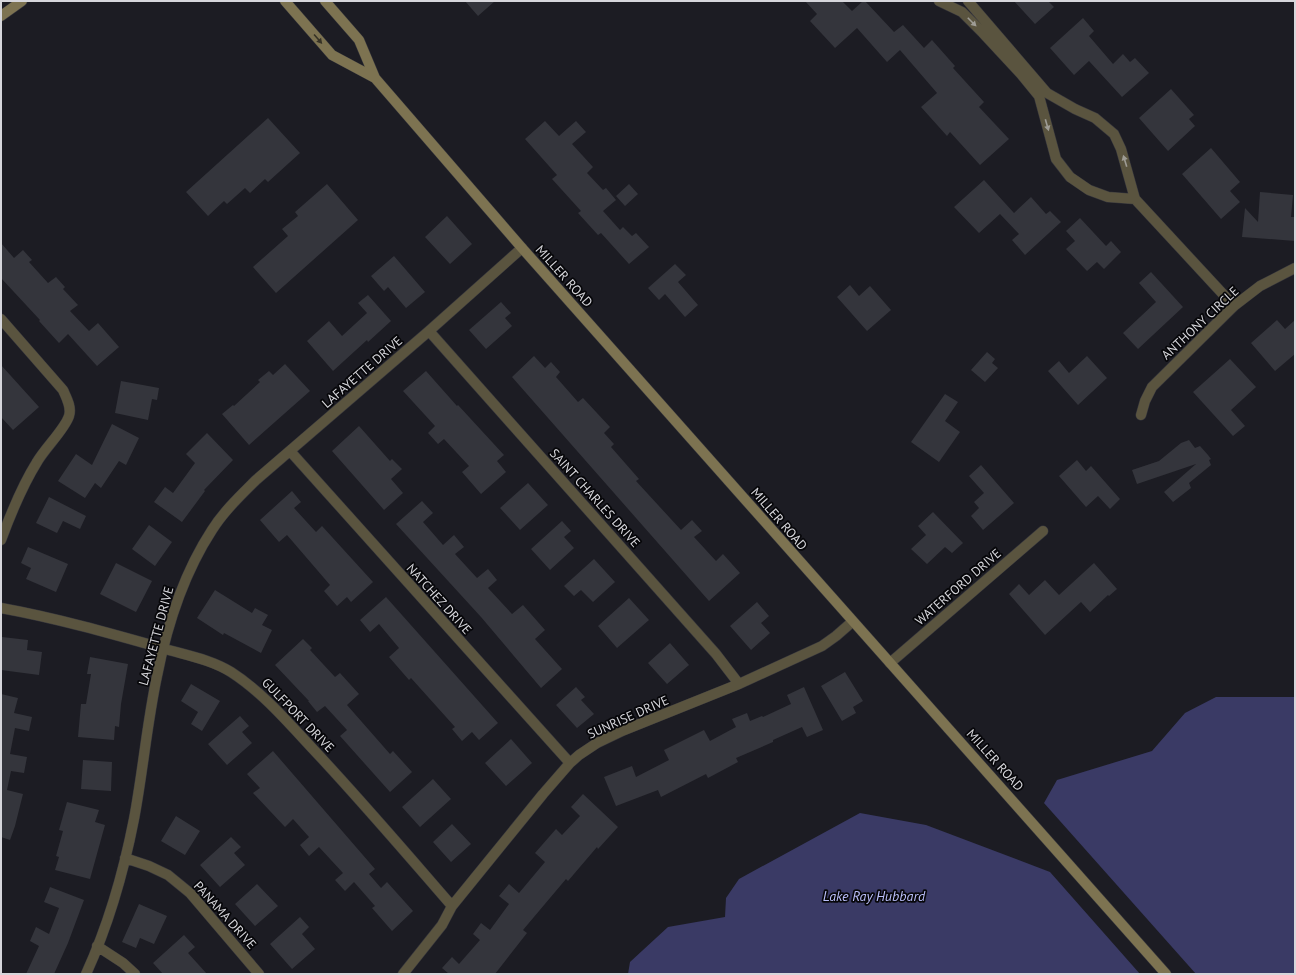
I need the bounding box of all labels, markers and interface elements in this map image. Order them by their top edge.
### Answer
one-way arrow [967,17,977,27]
one-way arrow [314,34,323,44]
one-way arrow [1044,119,1050,131]
one-way arrow [1122,155,1128,167]
street label: MILLER ROAD [532,242,596,310]
street label: ANTHONY CIRCLE [1158,283,1242,363]
street label: LAFAYETTE DRIVE [318,332,406,412]
street label: SAINT CHARLES DRIVE [546,445,644,551]
street label: MILLER ROAD [747,484,811,554]
street label: WATERFORD DRIVE [911,545,1005,629]
street label: NATCHEZ DRIVE [403,560,475,638]
street label: LAFAYETTE DRIVE [135,585,177,687]
street label: GULFPORT DRIVE [258,674,338,756]
street label: SUNRISE DRIVE [585,691,671,743]
street label: MILLER ROAD [963,726,1027,794]
street label: PANAMA DRIVE [190,878,260,953]
water label: Lake Ray Hubbard [823,887,926,905]

